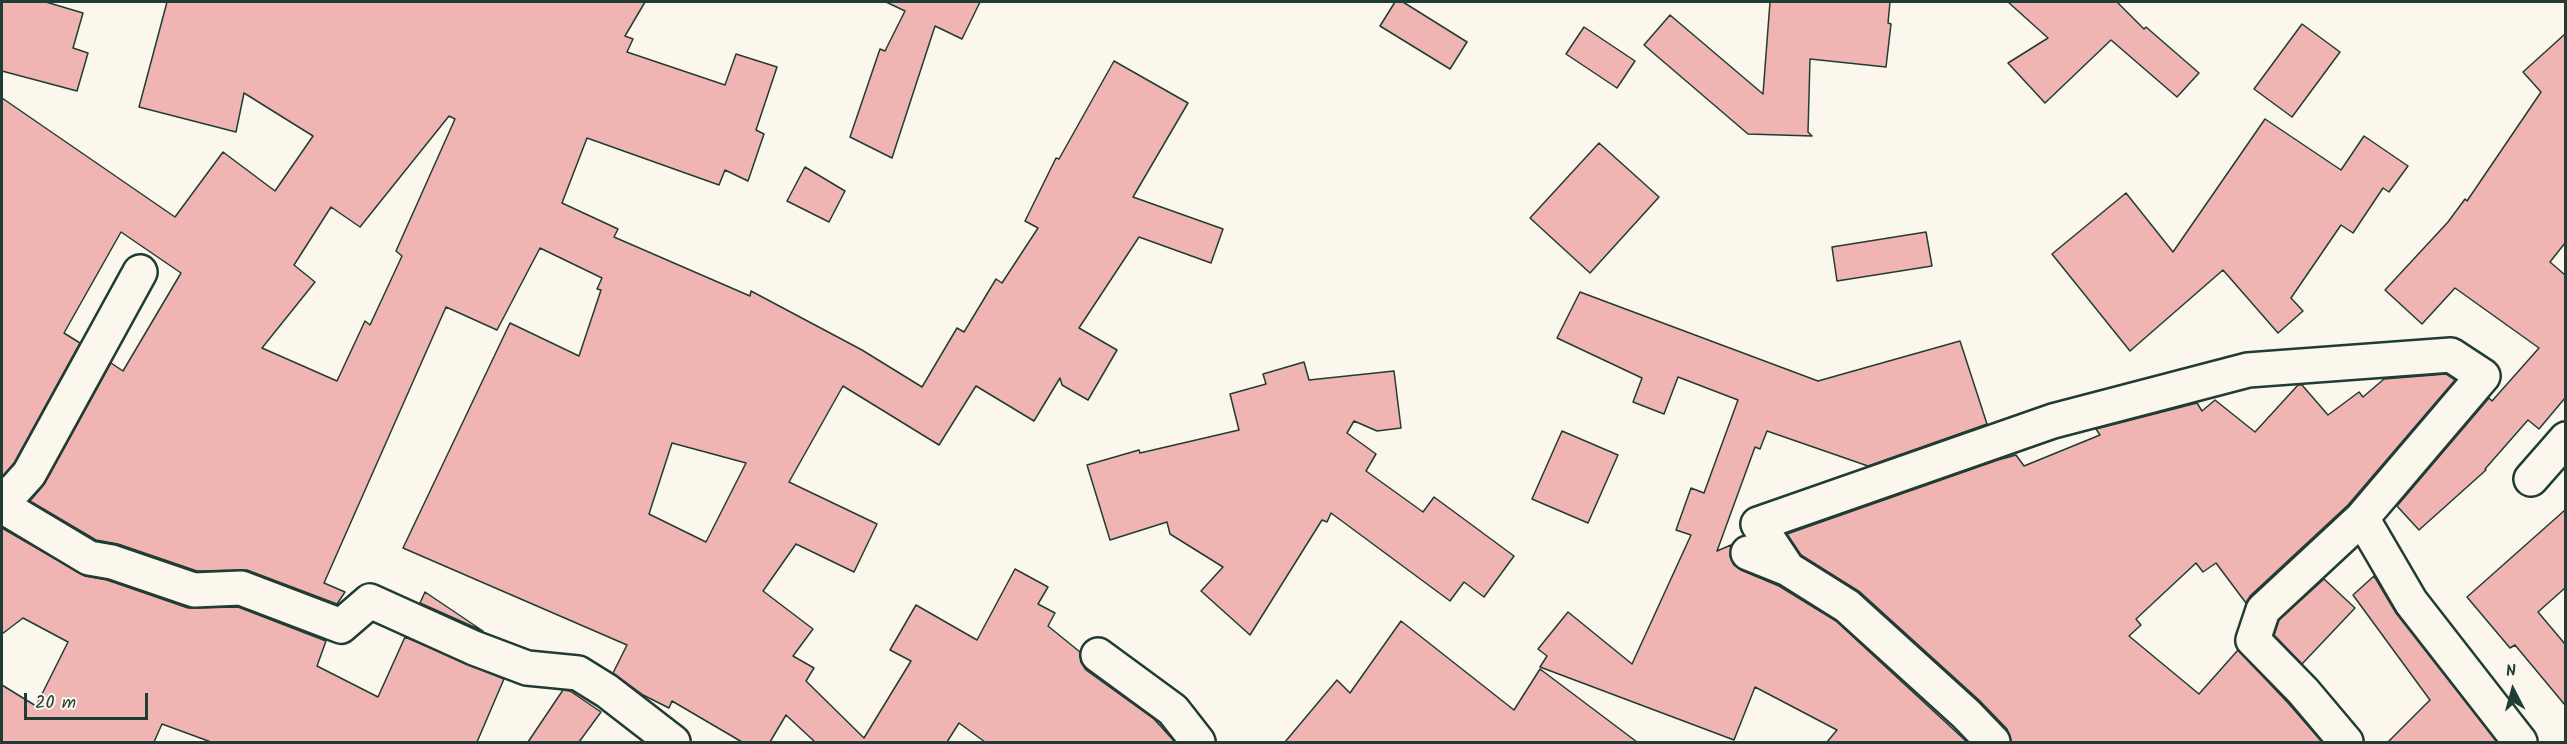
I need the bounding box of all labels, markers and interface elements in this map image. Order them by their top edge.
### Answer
text: N [2505,659,2517,685]
north arrow [2483,660,2543,720]
scale bar [27,681,152,719]
text: 20 m [35,689,76,718]

